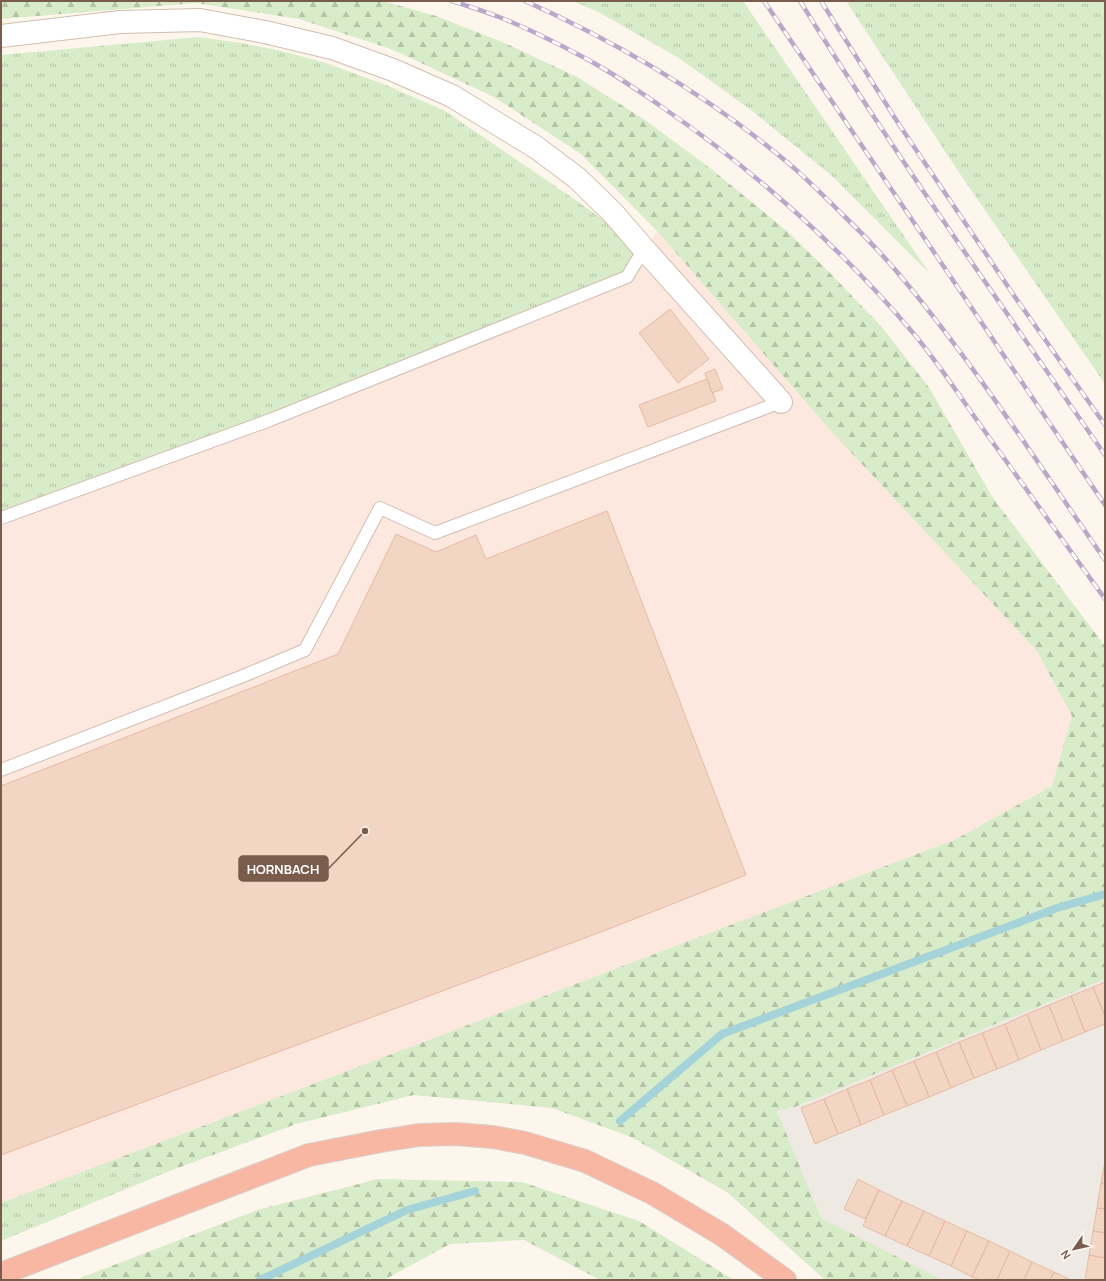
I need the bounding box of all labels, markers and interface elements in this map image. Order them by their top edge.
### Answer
callout: HORNBACH [239,856,328,881]
text: HORNBACH [247,860,319,878]
north arrow [1054,1229,1094,1269]
text: N [1057,1247,1074,1262]

